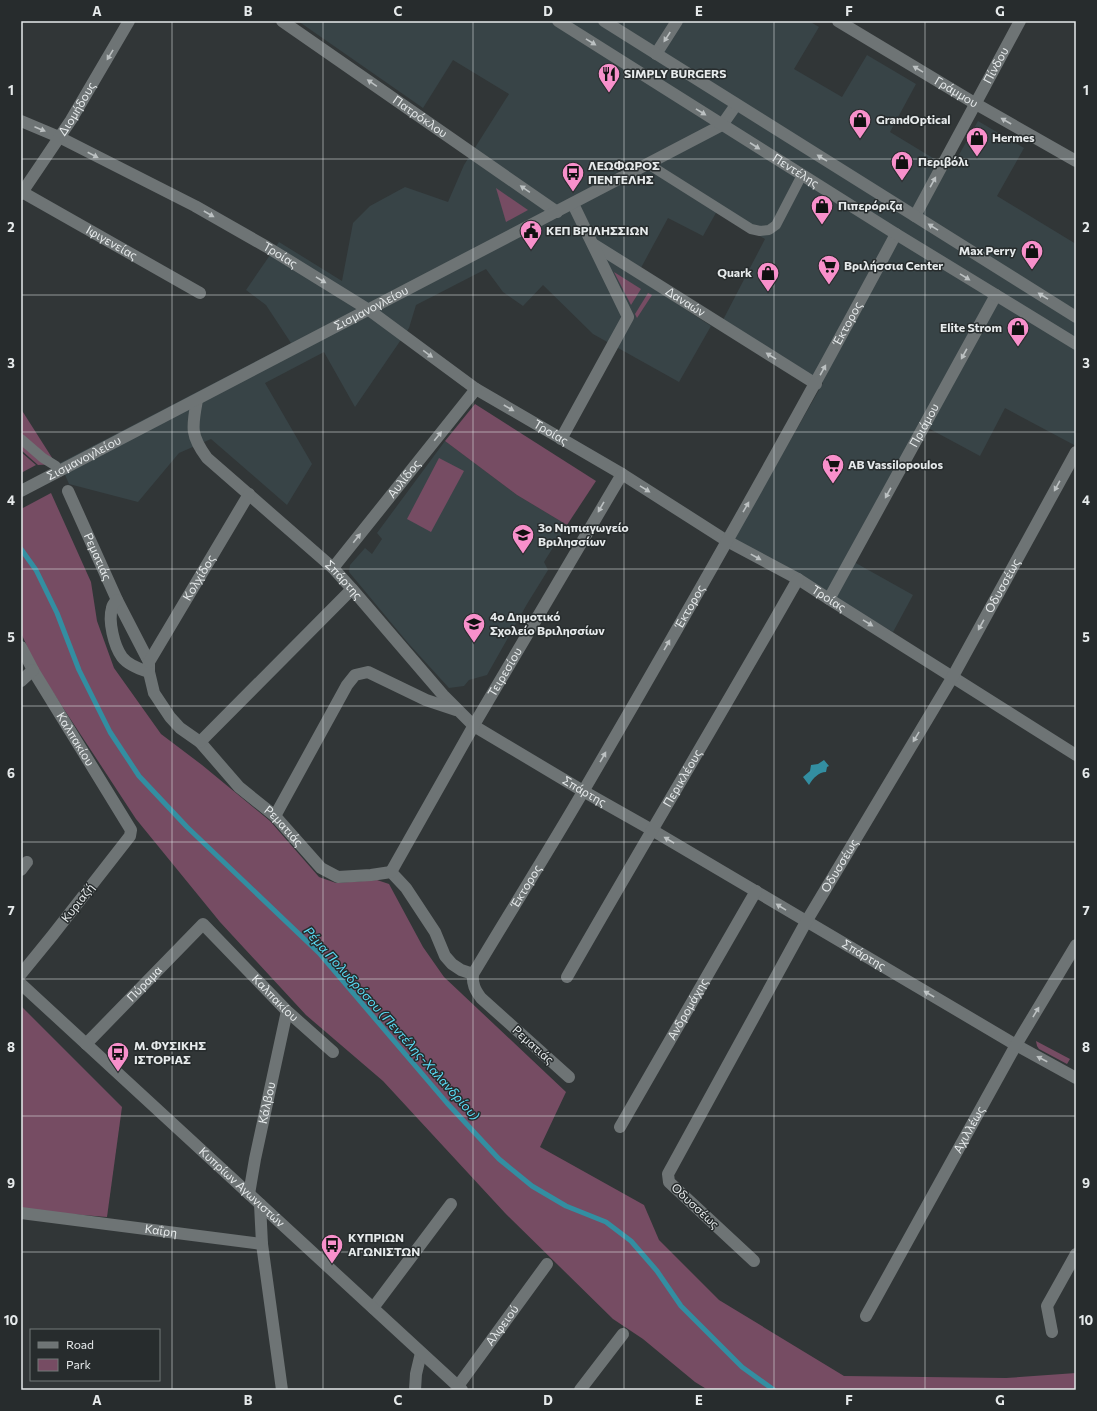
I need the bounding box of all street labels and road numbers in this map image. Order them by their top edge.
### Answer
street label: Πίνδου [980,44,1011,86]
street label: Γράμμου [933,73,981,110]
street label: Διομήδους [55,79,98,138]
street label: Πατρόκλου [391,92,451,140]
street label: Πεντέλης [771,150,822,190]
street label: Ιφιγενείας [84,222,140,262]
street label: Τροίας [261,238,300,270]
street label: Σισμανογλείου [331,282,410,332]
street label: Δαναών [663,283,708,319]
street label: Έκτορος [829,299,864,348]
street label: Πριάμου [906,400,941,449]
street label: Τροίας [531,416,571,447]
street label: Σισμανογλείου [44,432,123,482]
street label: Αυλίδος [384,456,423,500]
street label: Ρεματιάς [82,530,115,582]
street label: Κολχίδος [179,552,217,603]
street label: Οδυσσέως [981,556,1022,615]
street label: Σπάρτης [323,557,366,602]
street label: Έκτορος [671,582,707,631]
street label: Τροίας [809,582,849,614]
street label: Τειρεσίου [484,644,524,699]
street label: Καλπακίου [54,709,98,768]
street label: Περικλέους [659,746,704,809]
street label: Σπάρτης [560,772,609,809]
street label: Ρεματιάς [262,802,307,849]
street label: Οδυσσέως [817,836,860,894]
street label: Έκτορος [507,862,544,910]
street label: Κυριαζή [58,880,97,925]
street label: Σπάρτης [840,936,889,973]
street label: Πύραμα [123,962,164,1004]
street label: Καλπακίου [250,971,302,1024]
street label: Ανδρομάχης [664,975,710,1042]
street label: Ρεματιάς [510,1022,557,1066]
street label: Κάλβου [255,1080,278,1125]
street label: Αχιλλέως [950,1103,987,1155]
street label: Κυπρίων Αγωνιστών [197,1144,288,1229]
street label: Οδυσσέως [669,1180,722,1231]
street label: Καΐρη [144,1221,178,1239]
street label: Αλφειού [482,1302,521,1348]

